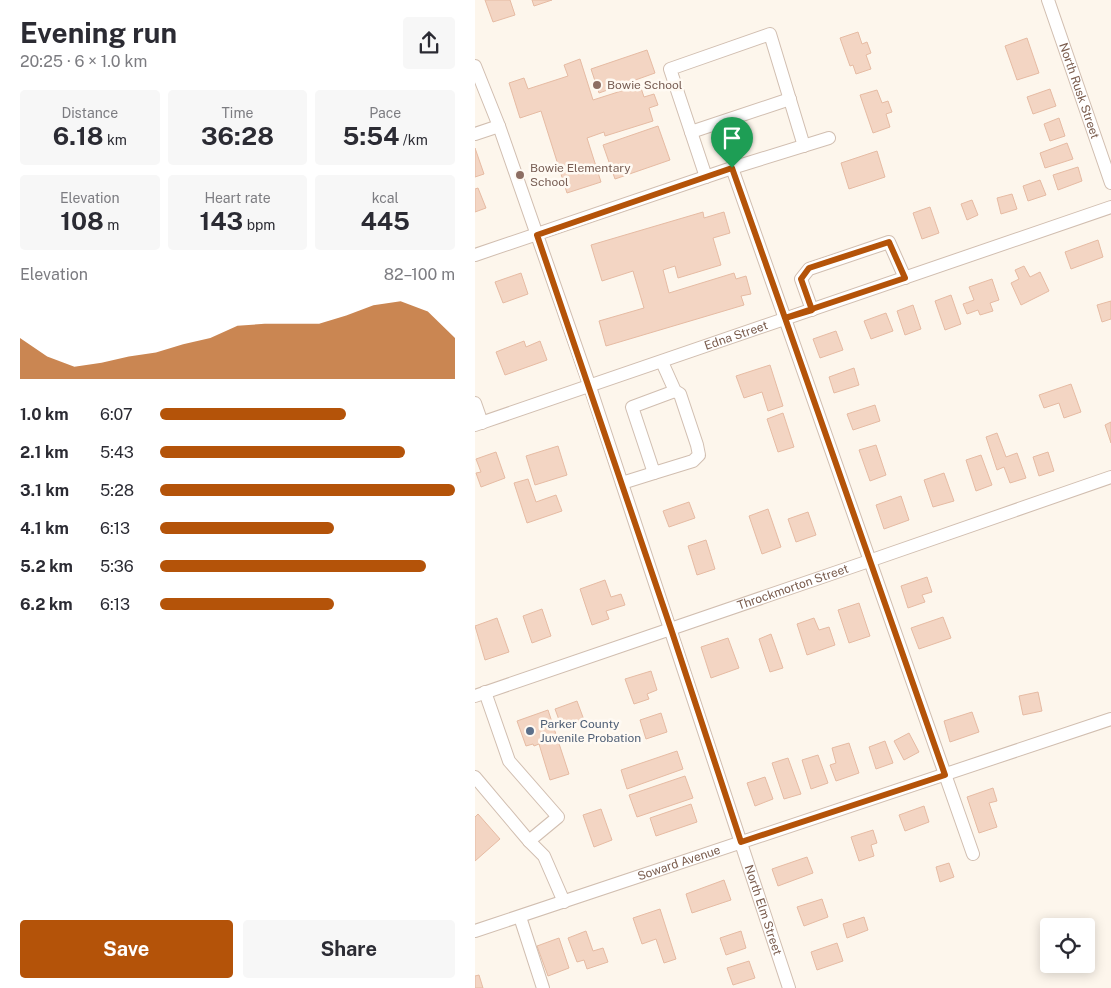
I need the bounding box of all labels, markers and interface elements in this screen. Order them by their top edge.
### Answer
text: Evening run [20,16,177,49]
button: share [403,17,455,69]
street label: North Rusk Street [1056,41,1102,141]
text: 20:25 · 6 × 1.0 km [20,52,147,71]
place label: Bowie School [607,78,683,92]
marker: Bowie School [591,79,603,91]
text: Distance [61,105,118,121]
text: Time [222,105,253,121]
text: Pace [369,105,401,121]
pin [711,117,753,168]
text: 6.18 [53,121,104,151]
text: 36:28 [201,121,274,151]
text: 5:54 [343,121,399,151]
icon: arrive [718,124,746,152]
text: km [104,132,127,148]
text: /km [399,132,428,148]
place label: Bowie Elementary School [530,161,631,189]
marker: Bowie Elementary School [514,169,526,181]
text: Elevation [60,190,120,206]
text: Heart rate [204,190,271,206]
text: kcal [372,190,399,206]
text: 108 [60,206,104,236]
text: 143 [200,206,243,236]
text: 445 [360,206,410,236]
text: m [104,217,119,233]
text: bpm [243,217,275,233]
text: Elevation [20,265,88,284]
text: 82–100 m [384,265,455,284]
street label: Edna Street [703,318,770,353]
text: 1.0 km [20,405,69,424]
text: 6:07 [100,405,133,424]
text: 2.1 km [20,443,69,462]
text: 5:43 [100,443,134,462]
text: 3.1 km [20,481,69,500]
text: 5:28 [100,481,134,500]
text: 4.1 km [20,519,69,538]
text: 6:13 [100,519,130,538]
text: 5.2 km [20,557,73,576]
text: 5:36 [100,557,134,576]
street label: Throckmorton Street [735,561,851,613]
text: 6.2 km [20,595,73,614]
text: 6:13 [100,595,130,614]
place label: Parker County Juvenile Probation [540,717,641,745]
marker: Parker County Juvenile Probation [524,725,536,737]
street label: Soward Avenue [636,843,722,883]
street label: North Elm Street [742,863,785,957]
map controls [1040,918,1095,973]
button: locate [1040,918,1095,973]
button: Save [20,920,233,978]
button: Share [243,920,455,978]

